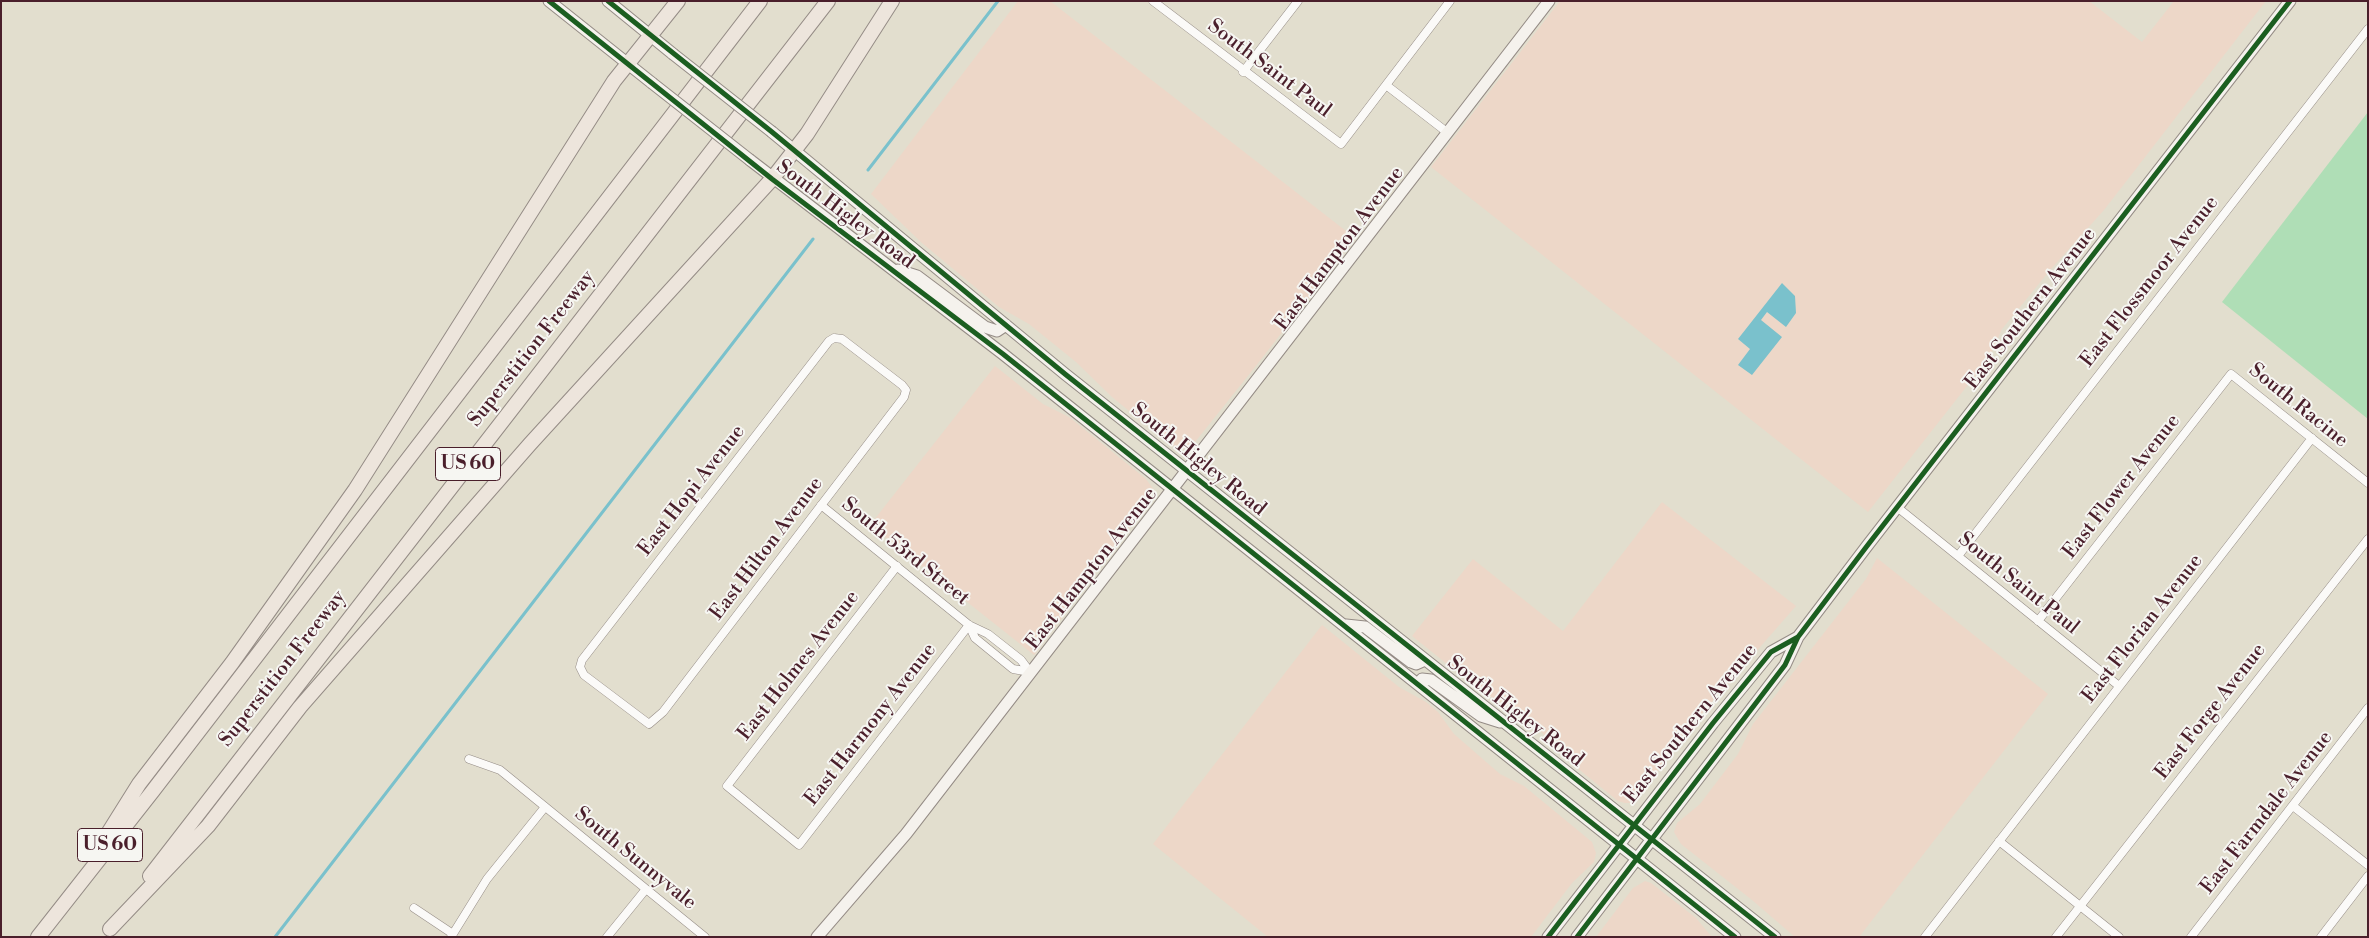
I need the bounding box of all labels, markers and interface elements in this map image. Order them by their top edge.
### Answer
street label: South Saint Paul [1202,15,1336,123]
street label: South Higley Road [771,155,919,275]
street label: East Hampton Avenue [1270,162,1410,336]
street label: East Flossmoor Avenue [2076,192,2224,372]
street label: East Southern Avenue [1960,223,2102,395]
street label: Superstition Freeway [464,266,600,432]
street label: South Racine [2244,359,2352,453]
street label: South Higley Road [1126,398,1270,522]
street label: East Flower Avenue [2058,410,2186,564]
street label: East Hopi Avenue [633,421,751,561]
road number: US 60 [436,448,500,480]
street label: East Hilton Avenue [705,473,829,625]
street label: East Hampton Avenue [1021,483,1163,655]
street label: South 53rd Street [836,493,974,611]
street label: South Saint Paul [1953,528,2083,640]
street label: East Florian Avenue [2077,550,2209,708]
street label: Superstition Freeway [215,586,351,752]
street label: East Holmes Avenue [733,586,865,746]
street label: East Harmony Avenue [800,639,942,811]
street label: East Southern Avenue [1619,639,1763,809]
street label: East Forge Avenue [2151,639,2271,785]
street label: South Higley Road [1442,651,1588,773]
street label: East Farmdale Avenue [2196,727,2338,899]
street label: South Sunnyvale [569,803,701,915]
road number: US 60 [78,828,142,862]

